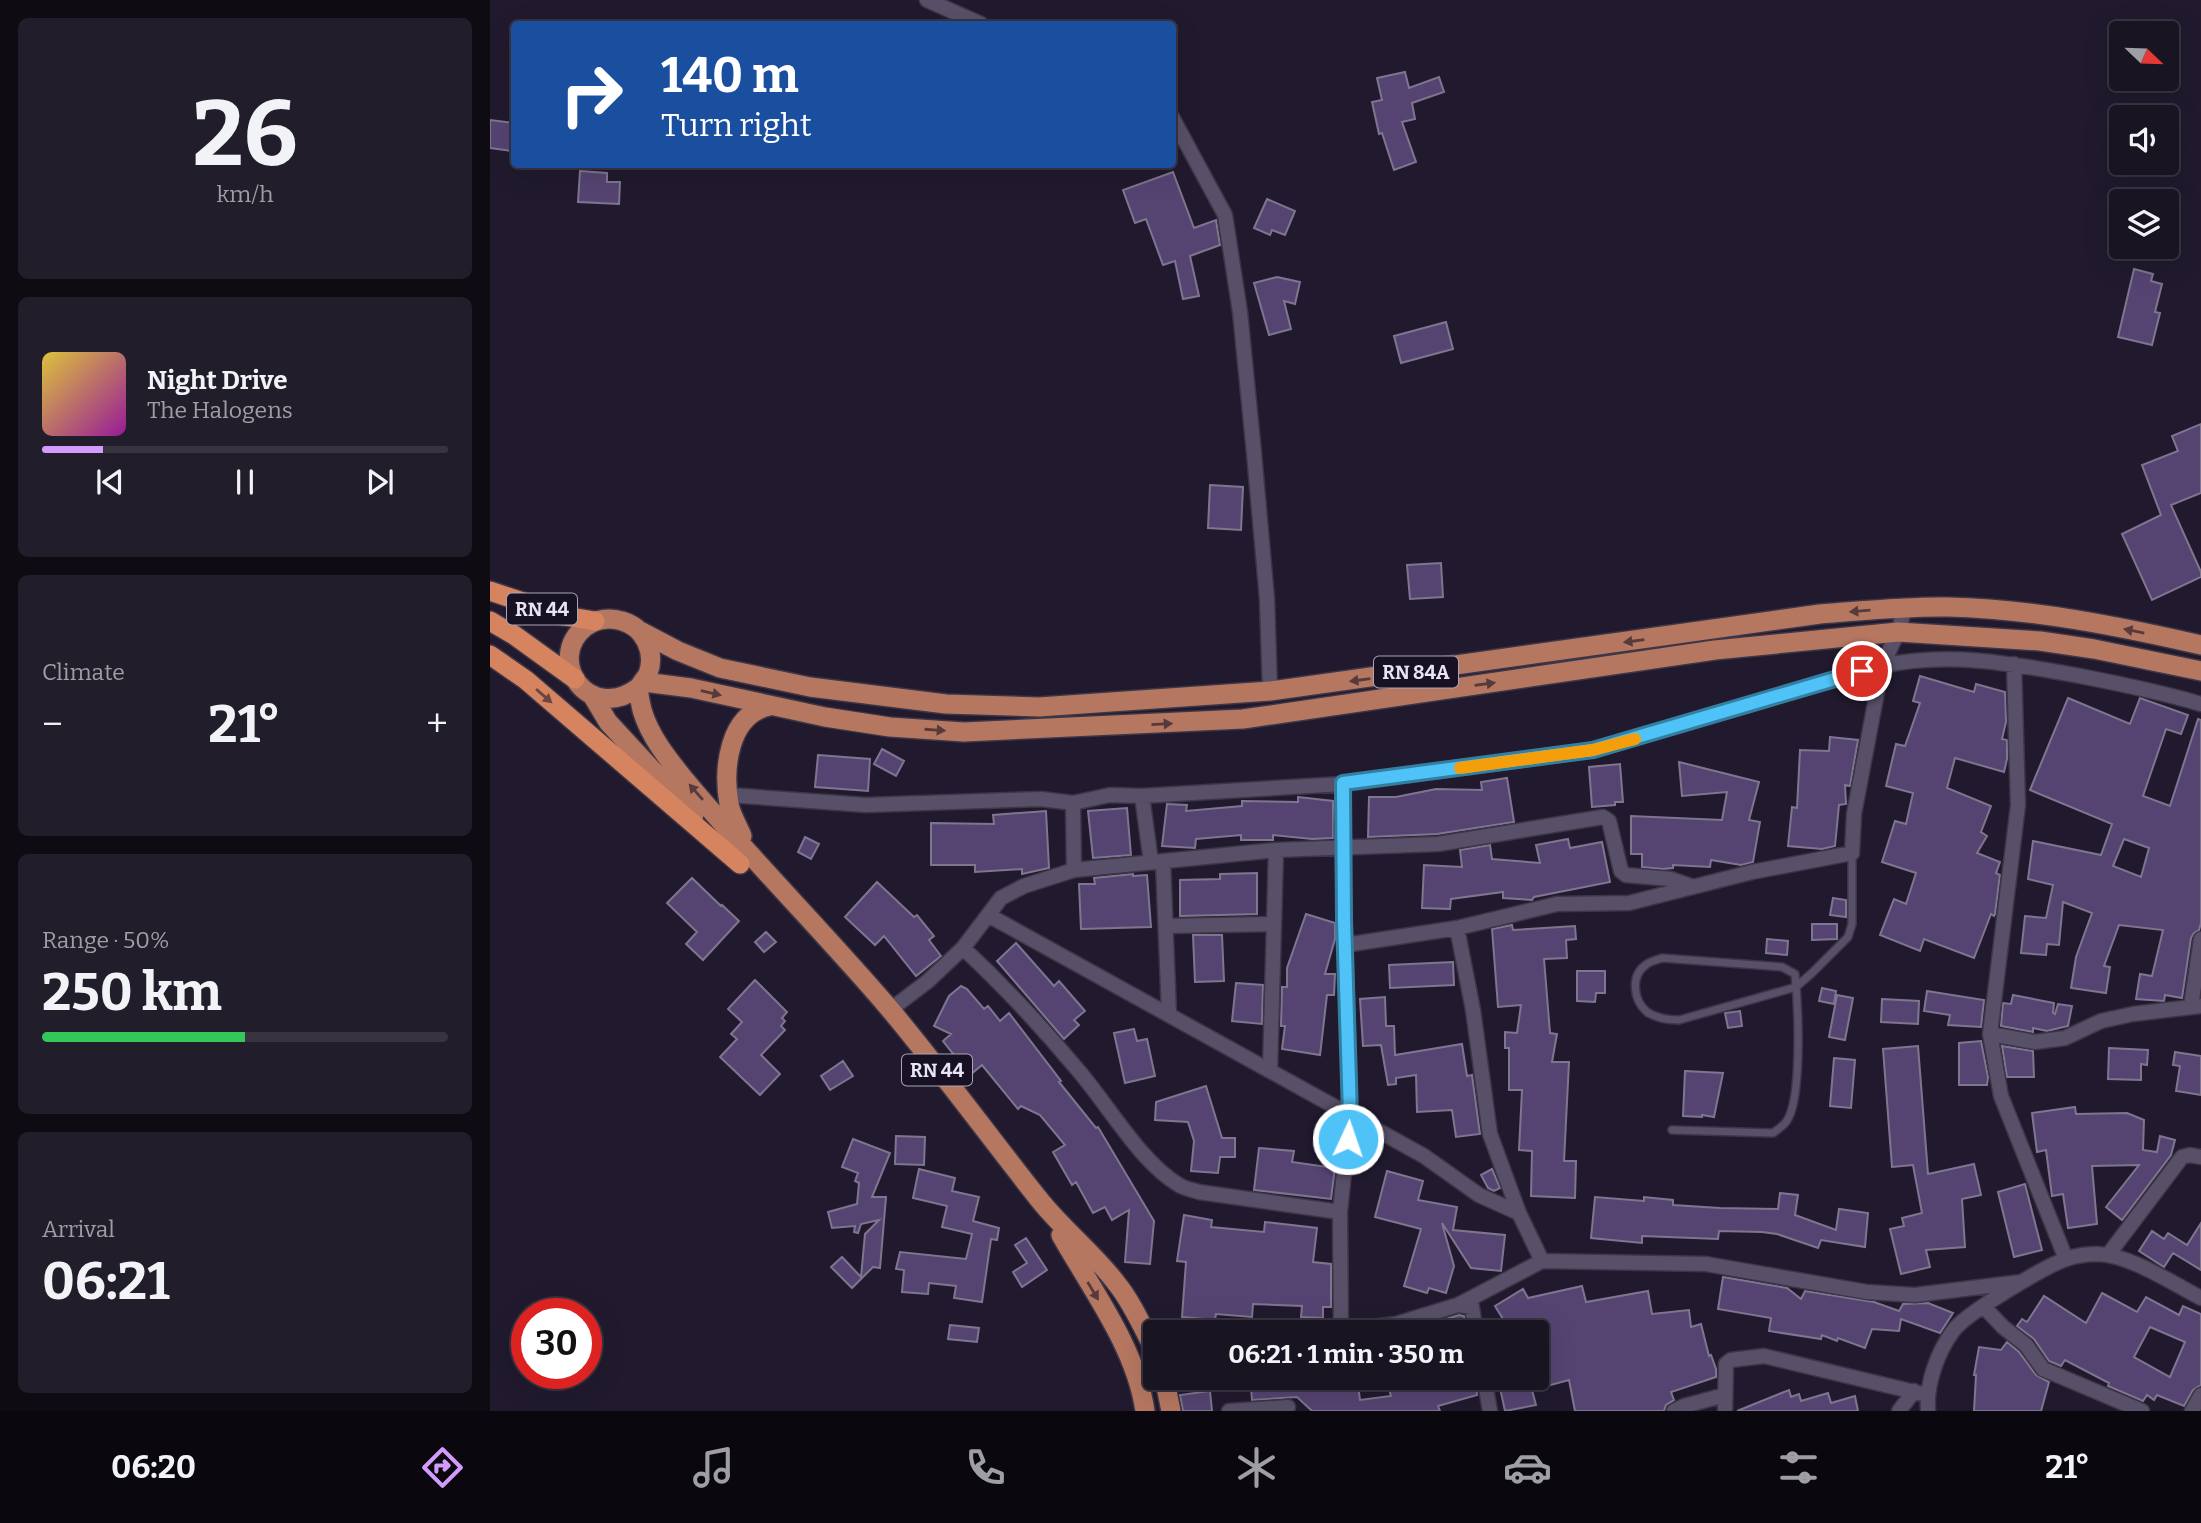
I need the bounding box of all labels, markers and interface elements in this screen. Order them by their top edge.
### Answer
north arrow [2109,21,2179,91]
map controls [2109,21,2179,259]
text: 140 m [661,46,799,105]
icon: right [546,49,637,140]
text: 26 [192,80,298,189]
button: sound [2109,105,2179,175]
text: Turn right [661,106,812,144]
text: km/h [217,180,273,208]
button: layers [2109,189,2179,259]
text: Night Drive [147,365,288,396]
text: The Halogens [147,396,293,424]
icon: previous [91,463,129,501]
icon: pause [226,463,264,501]
icon: next [361,463,399,501]
road number: RN 44 [507,594,577,624]
one-way arrow [1848,606,1870,617]
one-way arrow [2123,625,2145,636]
one-way arrow [1623,635,1645,646]
pin [1832,641,1892,701]
icon: arrive [1843,652,1881,690]
road number: RN 84A [1374,656,1458,688]
text: Climate [42,658,125,686]
one-way arrow [1349,674,1371,685]
one-way arrow [1474,678,1496,689]
one-way arrow [536,688,553,703]
one-way arrow [700,688,722,699]
text: 21° [208,693,281,756]
text: − [42,701,63,747]
text: + [426,701,448,747]
one-way arrow [1152,718,1174,729]
one-way arrow [924,725,946,736]
one-way arrow [688,783,704,801]
text: Range · 50% [42,926,170,954]
text: 250 km [42,961,222,1024]
road number: RN 44 [902,1054,972,1086]
position arrow [1311,1102,1385,1176]
text: Arrival [42,1215,115,1243]
text: 06:21 [42,1250,170,1313]
one-way arrow [1087,1281,1099,1300]
speed limit sign: 30 [511,1298,602,1389]
text: 06:21 · 1 min · 350 m [1228,1339,1464,1370]
icon: directions [418,1443,467,1492]
icon: music [689,1443,738,1492]
icon: phone [961,1443,1010,1492]
icon: climate [1232,1443,1281,1492]
icon: car [1503,1443,1552,1492]
icon: filters [1774,1443,1823,1492]
text: 06:20 [111,1448,196,1486]
text: 21° [2045,1448,2090,1486]

